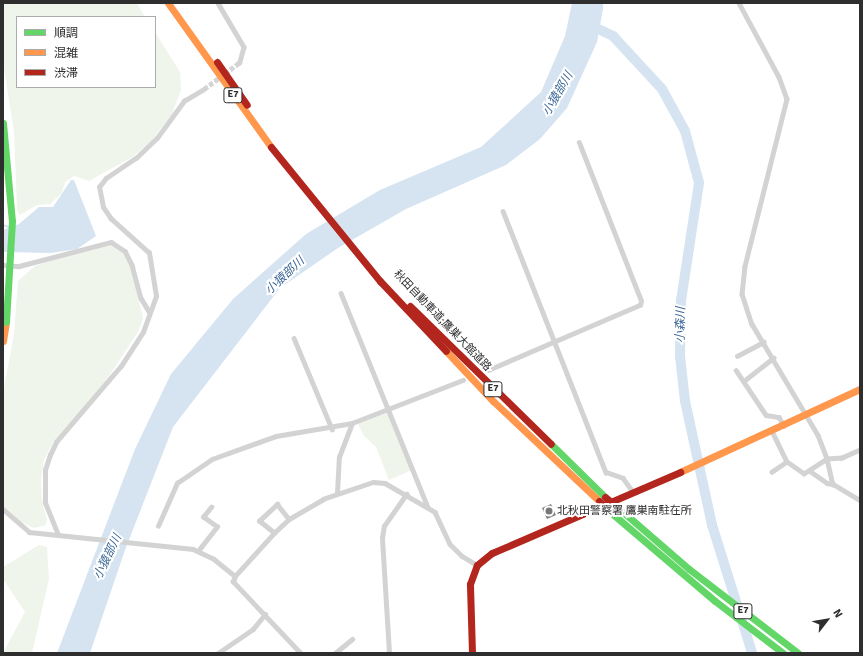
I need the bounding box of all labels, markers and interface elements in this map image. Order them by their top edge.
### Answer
legend [16,16,156,88]
text: 順調 [54,26,78,41]
text: 混雑 [54,46,78,61]
text: 渋滞 [54,66,78,81]
water label: 小猿部川 [540,70,576,118]
road number: E7 [223,87,243,103]
water label: 小猿部川 [263,254,307,298]
street label: 秋田自動車道;鷹巣大館道路 [390,268,494,374]
water label: 小森川 [673,307,689,343]
road number: E7 [483,381,503,397]
place label: 北秋田警察署 鷹巣南駐在所 [557,504,691,518]
marker: 北秋田警察署 鷹巣南駐在所 [544,506,554,516]
water label: 小猿部川 [91,532,125,582]
north arrow [807,600,847,640]
road number: E7 [733,603,753,619]
text: N [830,607,845,620]

